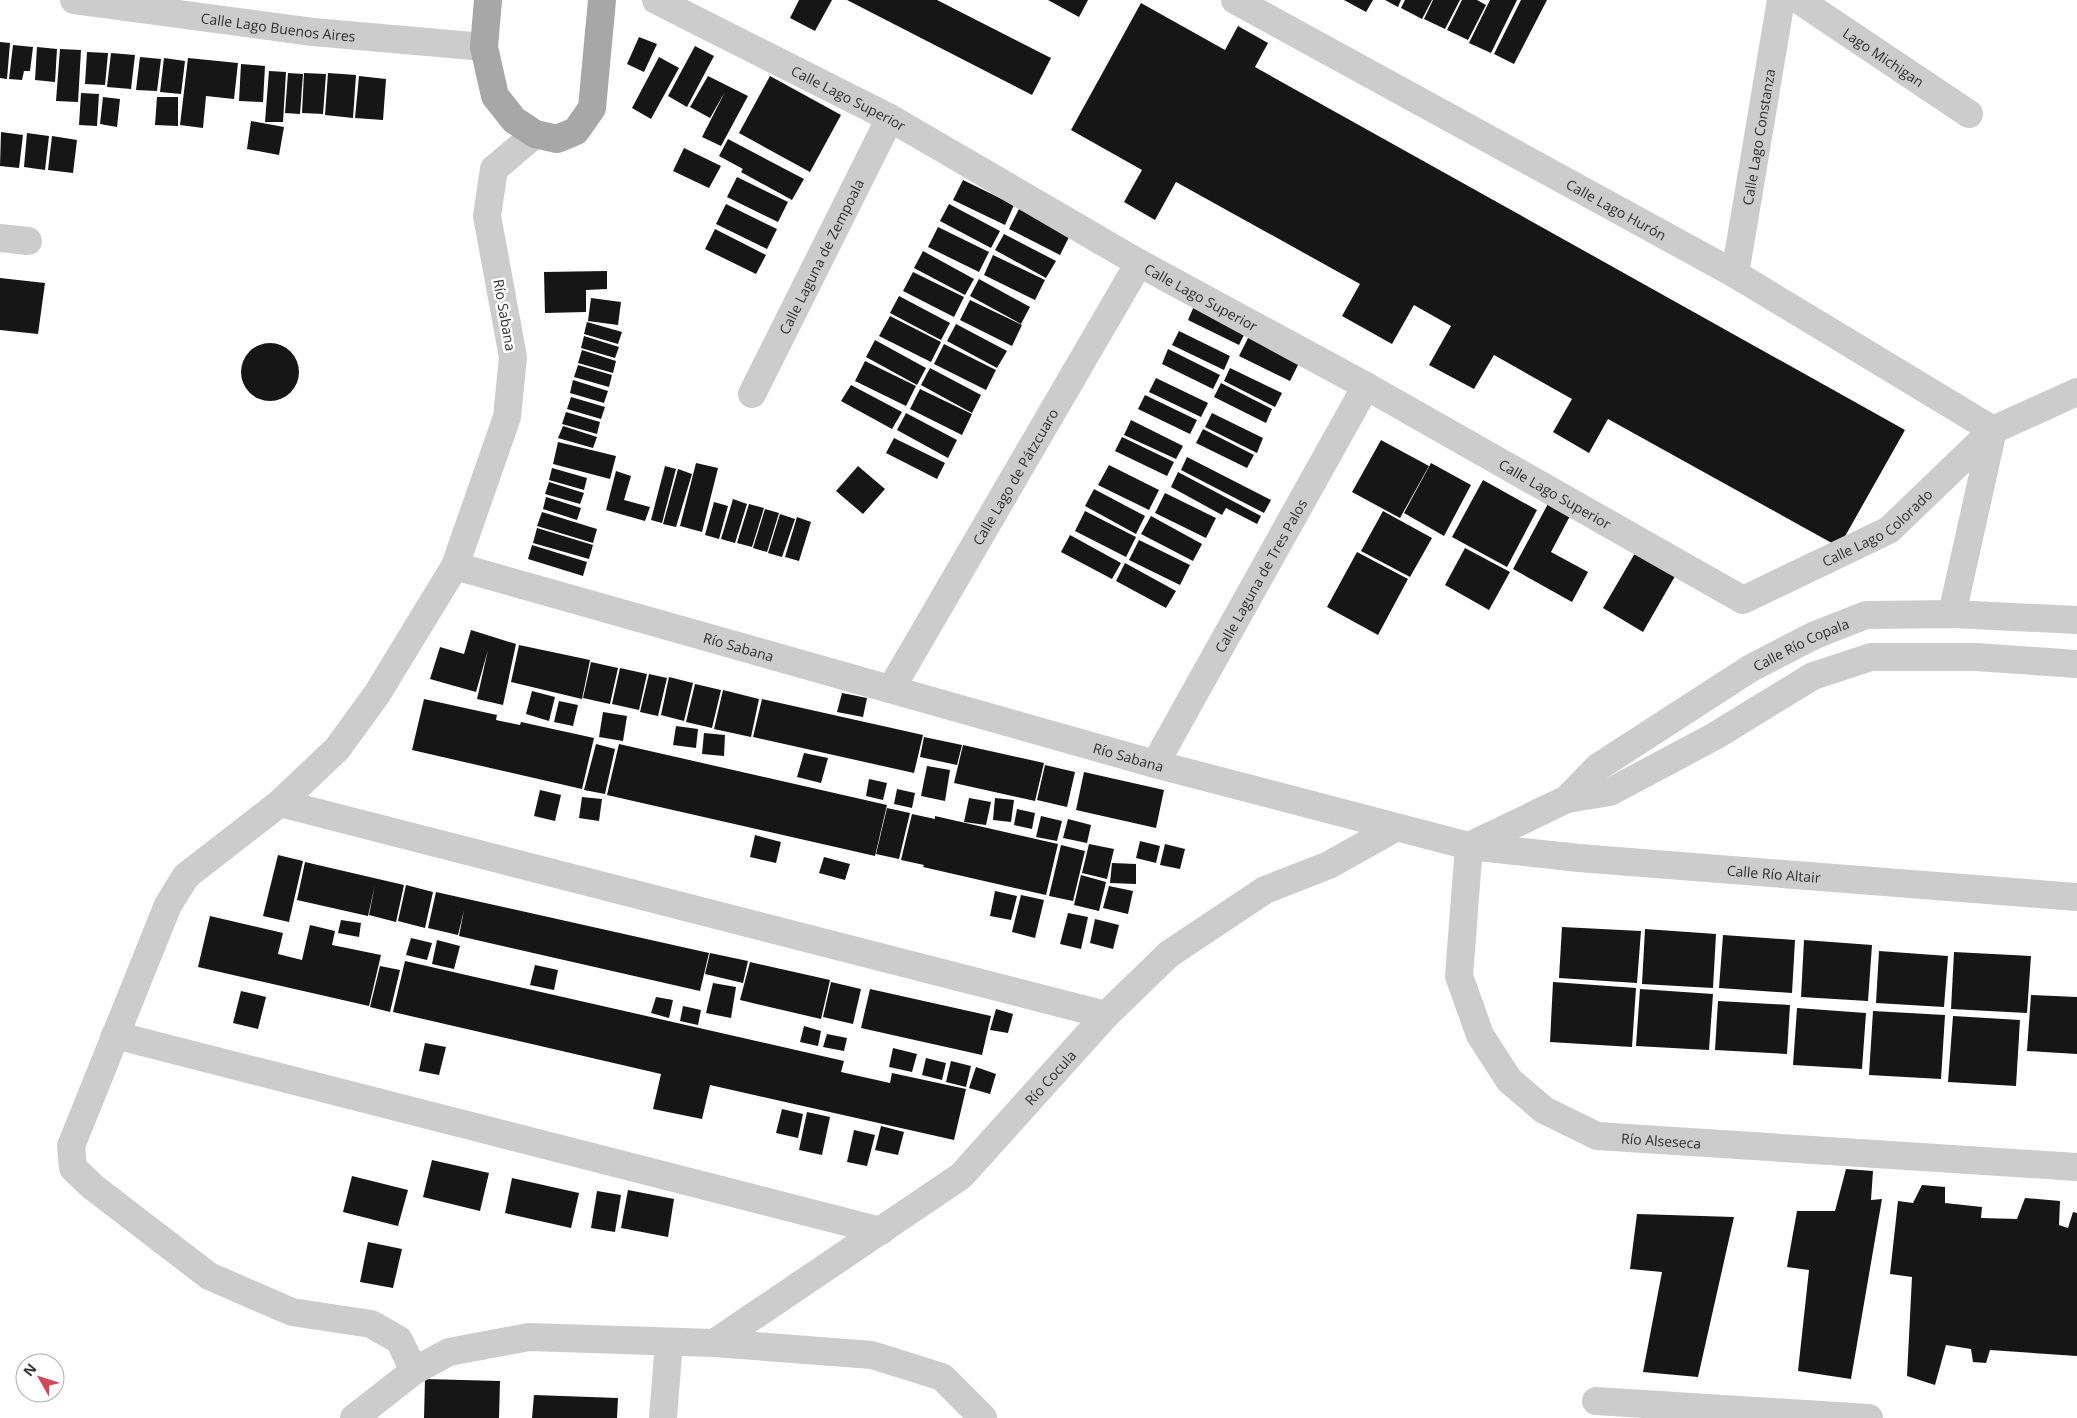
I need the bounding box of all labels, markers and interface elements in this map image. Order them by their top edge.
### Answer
street label: Calle Lago Buenos Aires [200,8,357,45]
street label: Lago Michigan [1839,23,1928,91]
street label: Calle Lago Superior [788,60,910,135]
street label: Calle Lago Constanza [1737,67,1779,207]
street label: Calle Lago Hurón [1563,174,1670,244]
street label: Calle Laguna de Zempoala [774,175,868,337]
street label: Calle Lago Superior [1141,258,1261,335]
street label: Río Sabana [489,278,521,352]
street label: Calle Lago de Pátzcuaro [968,405,1062,548]
street label: Calle Lago Superior [1496,454,1615,533]
street label: Calle Lago Colorado [1818,484,1936,570]
street label: Calle Laguna de Tres Palos [1210,495,1311,656]
street label: Calle Río Copala [1749,613,1851,675]
street label: Río Sabana [701,627,776,665]
street label: Río Sabana [1091,738,1166,775]
street label: Calle Río Altair [1726,860,1822,886]
street label: Río Cocula [1020,1046,1080,1109]
street label: Río Alseseca [1621,1128,1702,1152]
north arrow [15,1353,65,1403]
text: N [19,1359,40,1380]

